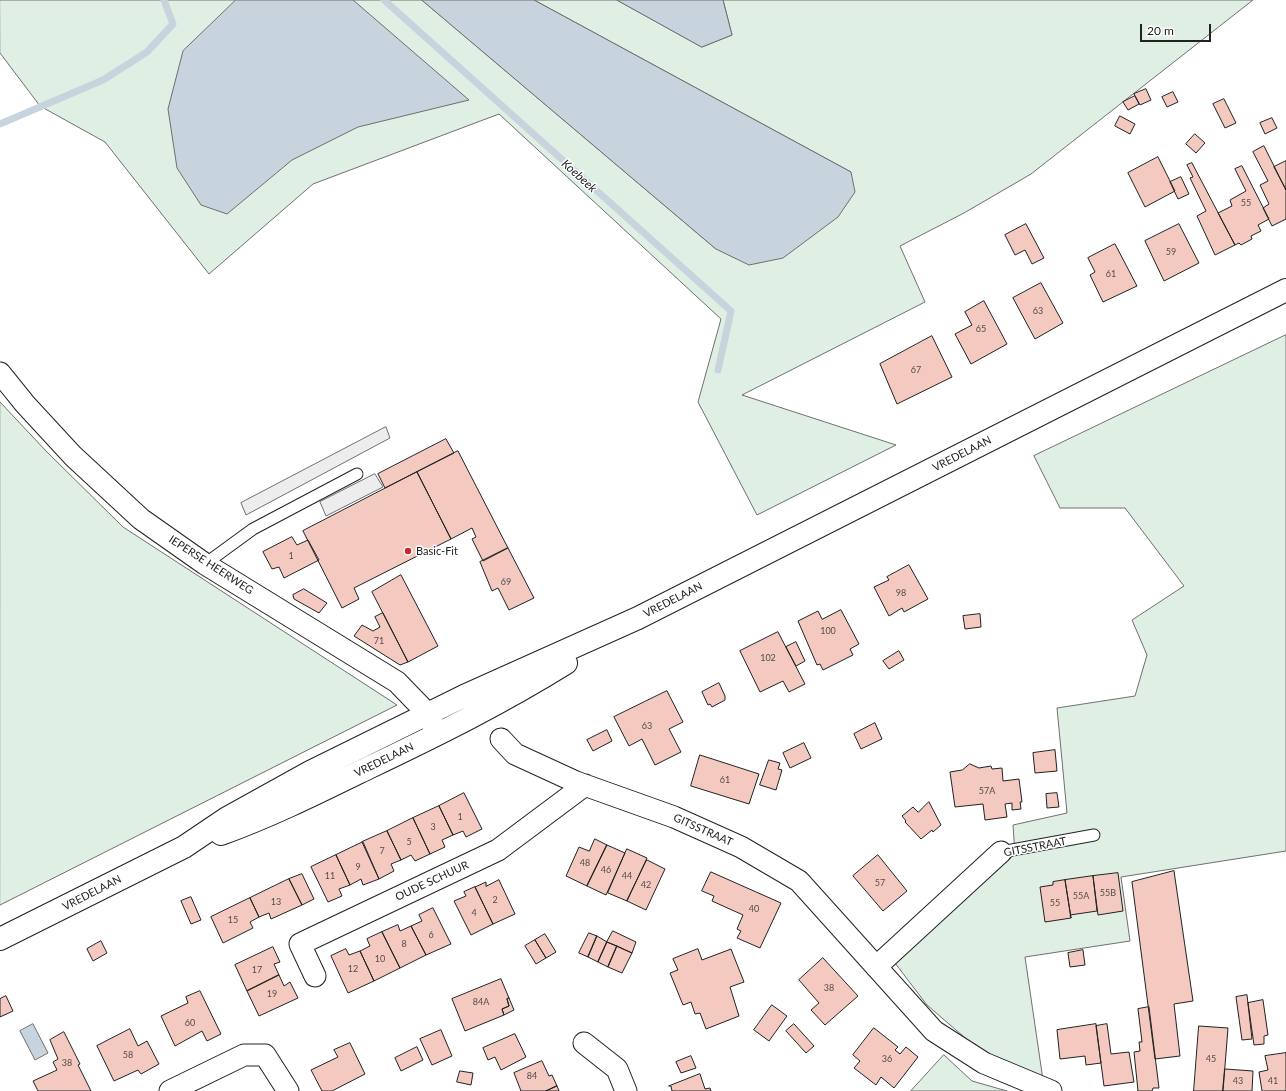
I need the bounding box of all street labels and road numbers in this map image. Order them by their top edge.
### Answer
street label: VREDELAAN [930,434,994,474]
street label: IEPERSE HEERWEG [166,533,256,597]
street label: VREDELAAN [641,580,705,620]
street label: VREDELAAN [352,740,416,780]
street label: GITSSTRAAT [671,811,735,849]
street label: GITSSTRAAT [1003,834,1067,860]
street label: OUDE SCHUUR [393,858,471,904]
street label: VREDELAAN [60,873,124,913]

